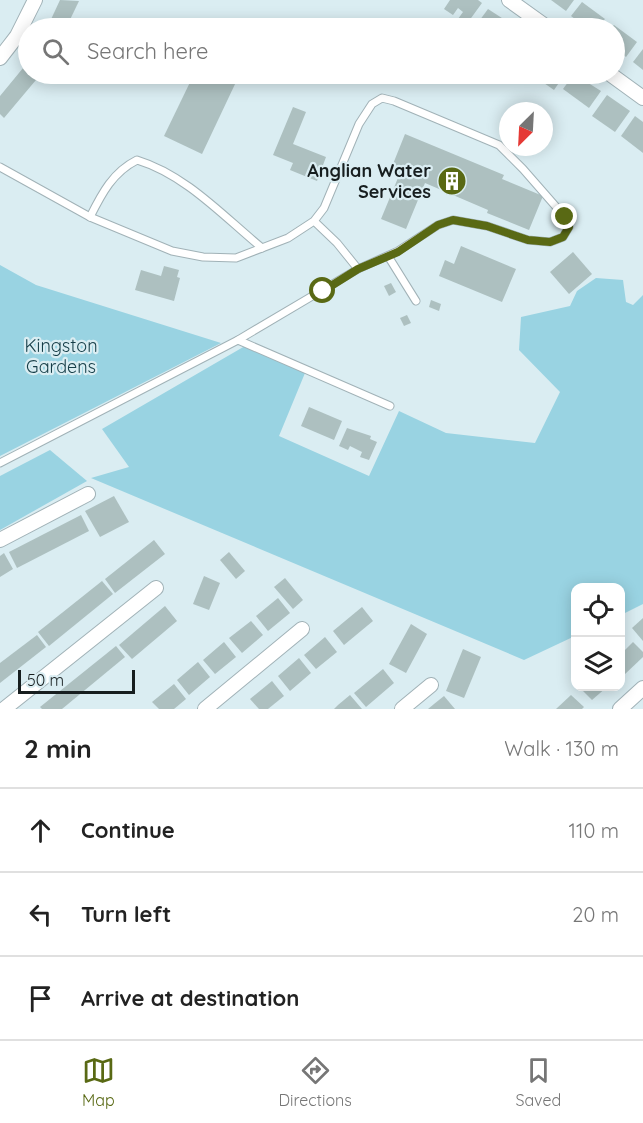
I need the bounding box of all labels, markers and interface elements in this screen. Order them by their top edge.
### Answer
search box [18,18,625,84]
icon: search [39,35,72,68]
text: Search here [87,37,208,65]
north arrow [499,102,553,156]
place label: Anglian Water Services [307,159,431,203]
building icon: Anglian Water Services [436,165,468,197]
route end [551,203,577,229]
route start [309,277,335,303]
park label: Kingston Gardens [24,334,98,378]
map controls [571,583,625,691]
button: locate [571,583,625,637]
button: layers [571,637,625,691]
scale bar [18,667,135,694]
text: 50 m [27,670,64,690]
text: 2 min [24,732,92,765]
text: Walk · 130 m [504,736,619,761]
icon: ahead [24,814,57,847]
text: Continue [81,816,175,844]
text: 110 m [569,818,619,843]
icon: left [24,898,57,931]
text: Turn left [81,900,171,928]
text: 20 m [572,902,619,927]
icon: arrive [24,982,57,1015]
text: Arrive at destination [81,984,299,1012]
tab: Map [82,1054,115,1110]
tab: Directions [279,1054,352,1110]
tab: Saved [516,1054,561,1110]

